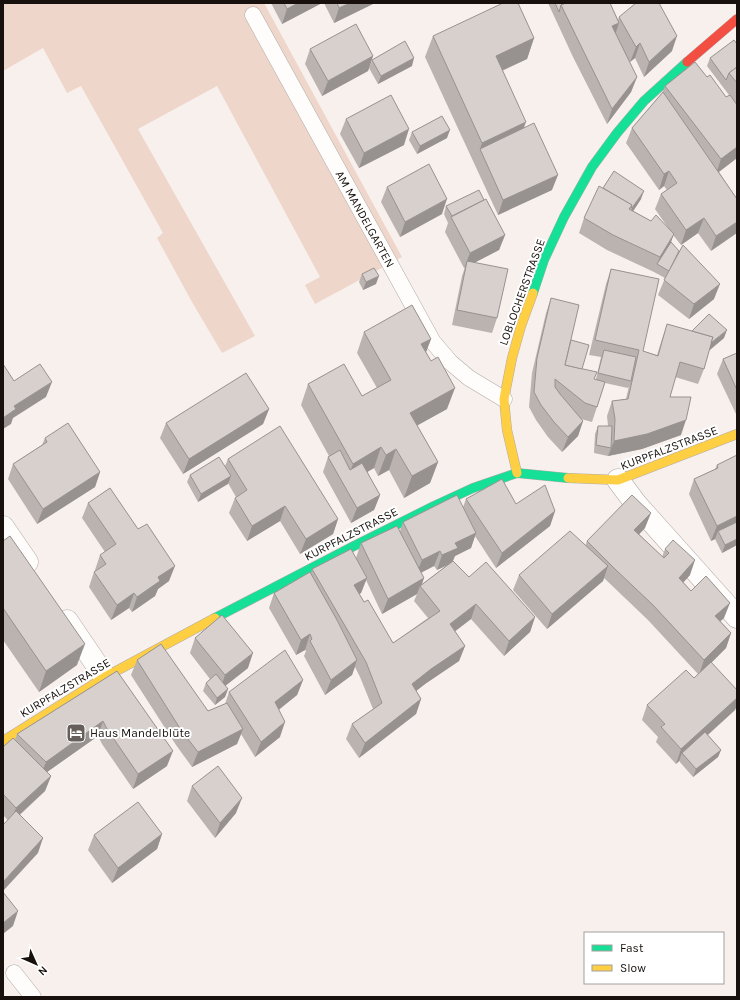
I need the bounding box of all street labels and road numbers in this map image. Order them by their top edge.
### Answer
street label: AM MANDELGARTEN [333,168,397,270]
street label: LOBLOCHERSTRASSE [496,237,548,347]
street label: KURPFALZSTRASSE [618,423,720,473]
street label: KURPFALZSTRASSE [302,504,400,564]
street label: KURPFALZSTRASSE [17,655,113,721]

